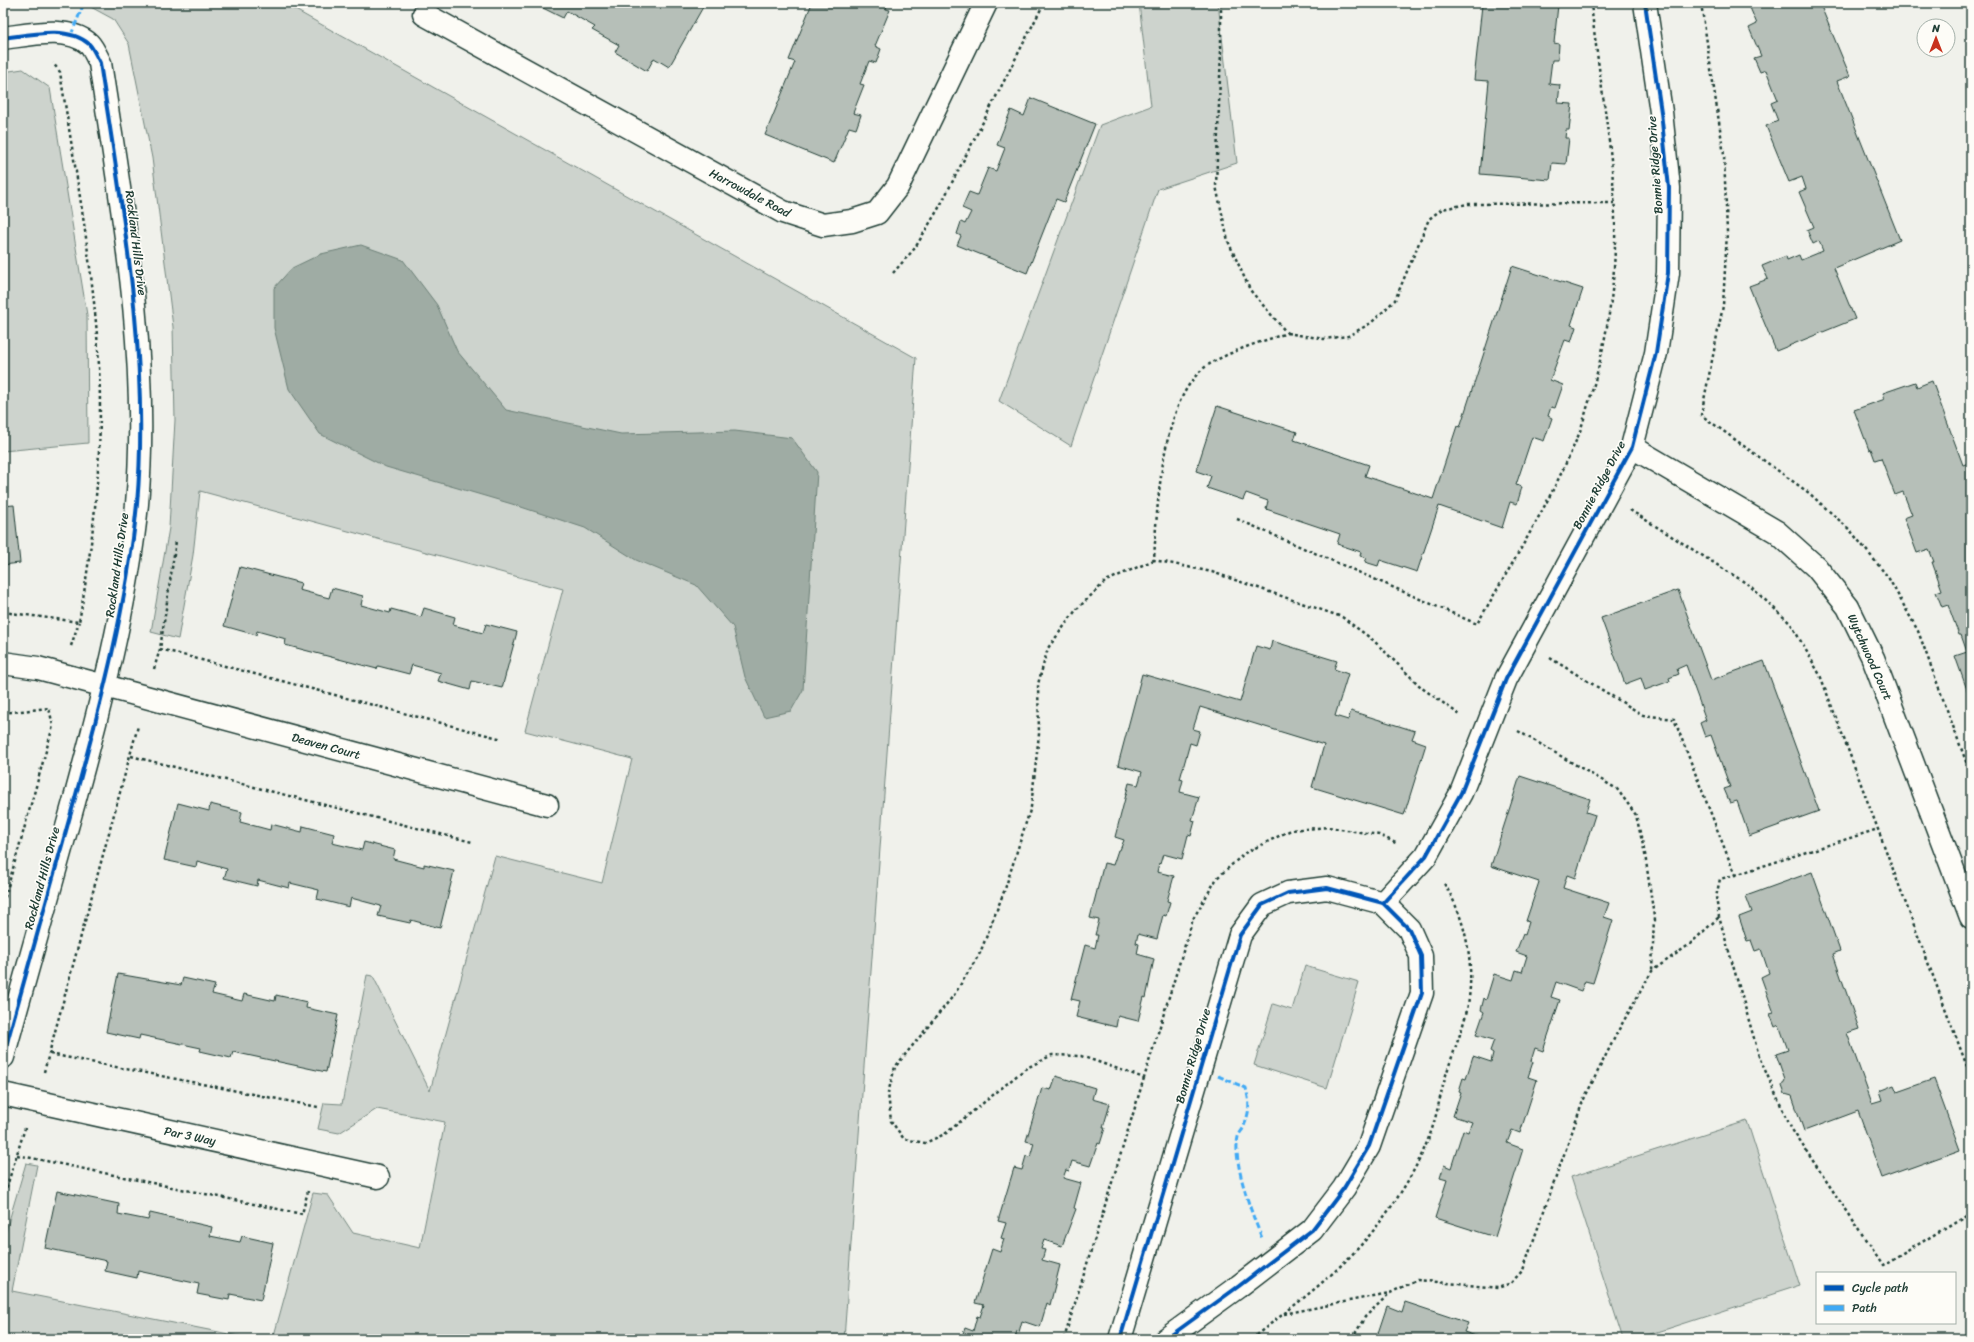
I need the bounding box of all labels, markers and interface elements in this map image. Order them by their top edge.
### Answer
north arrow [1916,18,1956,58]
text: N [1931,19,1940,38]
street label: Bonnie Ridge Drive [1641,115,1669,215]
street label: Harrowdale Road [705,162,795,224]
street label: Rockland Hills Drive [119,189,153,297]
street label: Bonnie Ridge Drive [1566,436,1632,534]
street label: Rockland Hills Drive [99,511,135,619]
street label: Wytchwood Court [1841,610,1899,704]
street label: Deaven Court [289,726,363,766]
street label: Rockland Hills Drive [18,824,66,932]
street label: Bonnie Ridge Drive [1169,1006,1217,1106]
street label: Par 3 Way [162,1120,219,1152]
legend [1816,1272,1956,1324]
text: Cycle path [1852,1277,1908,1299]
text: Path [1852,1297,1877,1319]

